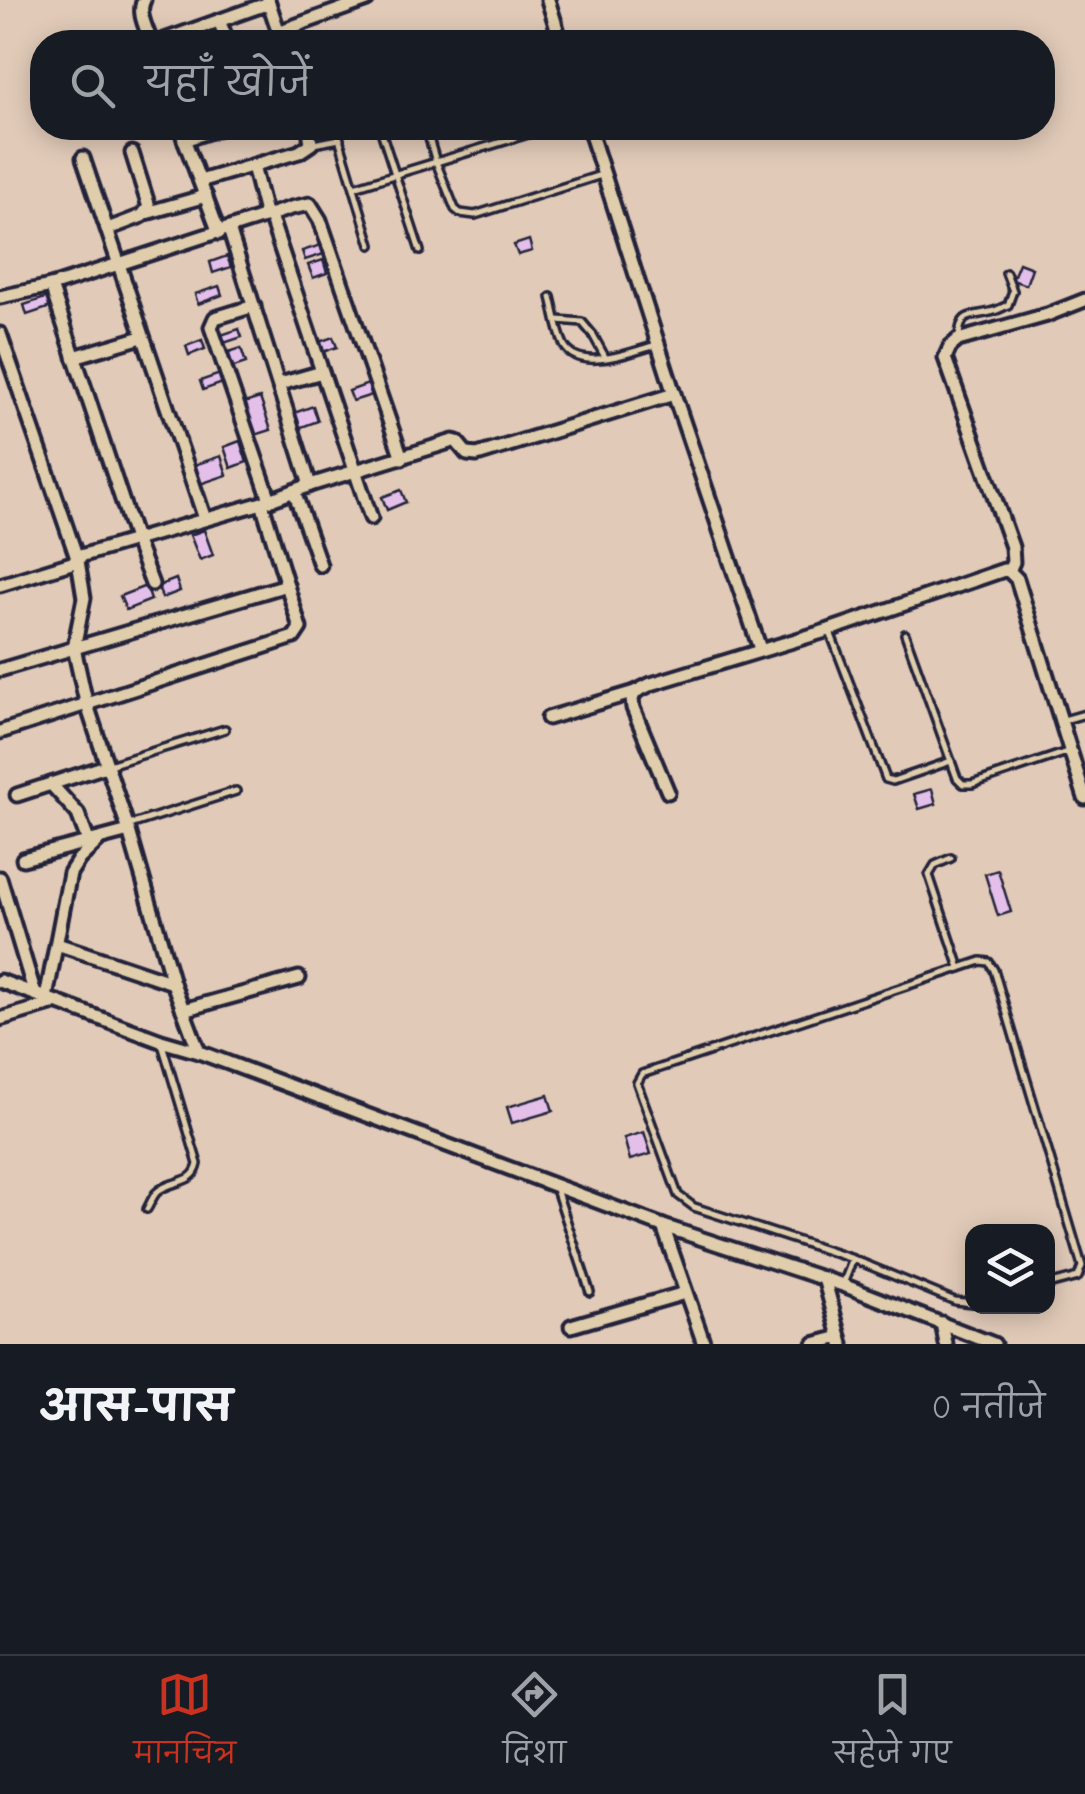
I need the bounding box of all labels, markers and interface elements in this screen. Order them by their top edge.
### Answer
search box [30,30,1055,140]
icon: search [65,58,120,113]
text: यहाँ खोजें [145,61,311,105]
map controls [965,1224,1055,1314]
button: layers [965,1224,1055,1314]
text: आस-पास [40,1382,232,1431]
text: 0 नतीजे [932,1389,1045,1426]
tab: मानचित्र [133,1667,236,1784]
tab: दिशा [503,1667,566,1784]
tab: सहेजे गए [833,1667,952,1784]

